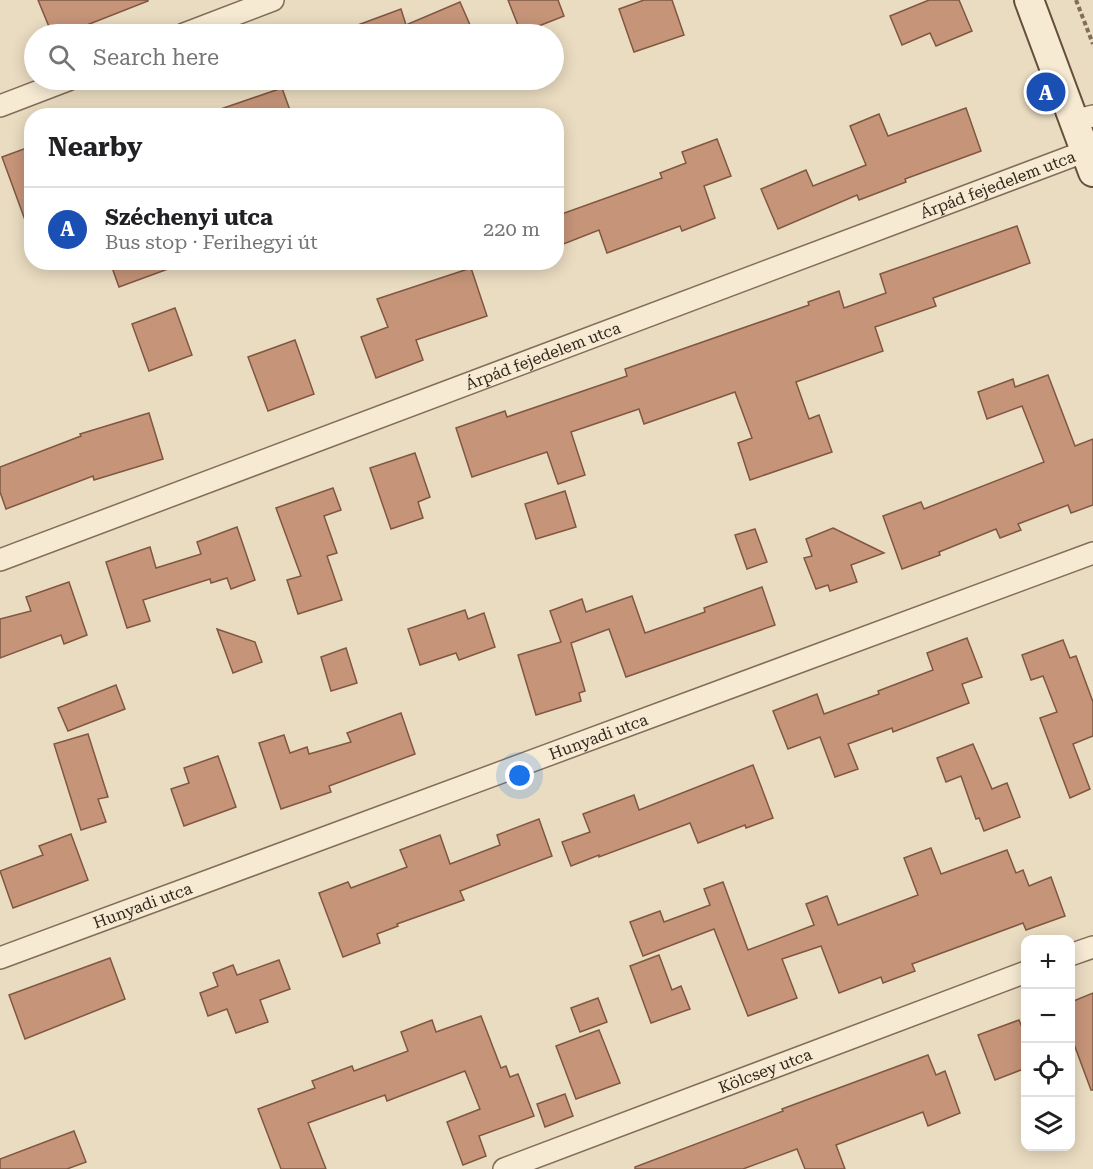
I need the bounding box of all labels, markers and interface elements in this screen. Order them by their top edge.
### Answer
search box [24,24,564,90]
icon: search [45,41,78,74]
text: Search here [93,45,219,70]
pin: A [1026,70,1066,115]
text: Nearby [48,132,142,162]
street label: Árpád fejedelem utca [917,146,1078,222]
text: Széchenyi utca [105,205,273,230]
text: A [60,217,75,241]
text: 220 m [483,217,540,241]
text: Bus stop · Ferihegyi út [105,230,318,254]
street label: Árpád fejedelem utca [463,318,623,393]
street label: Hunyadi utca [546,709,651,763]
your location [505,761,534,790]
street label: Hunyadi utca [90,878,195,932]
map controls [1021,935,1075,1151]
button: + [1021,935,1075,989]
button: − [1021,989,1075,1043]
button: locate [1021,1043,1075,1097]
street label: Kölcsey utca [716,1044,815,1097]
button: layers [1021,1097,1075,1151]

